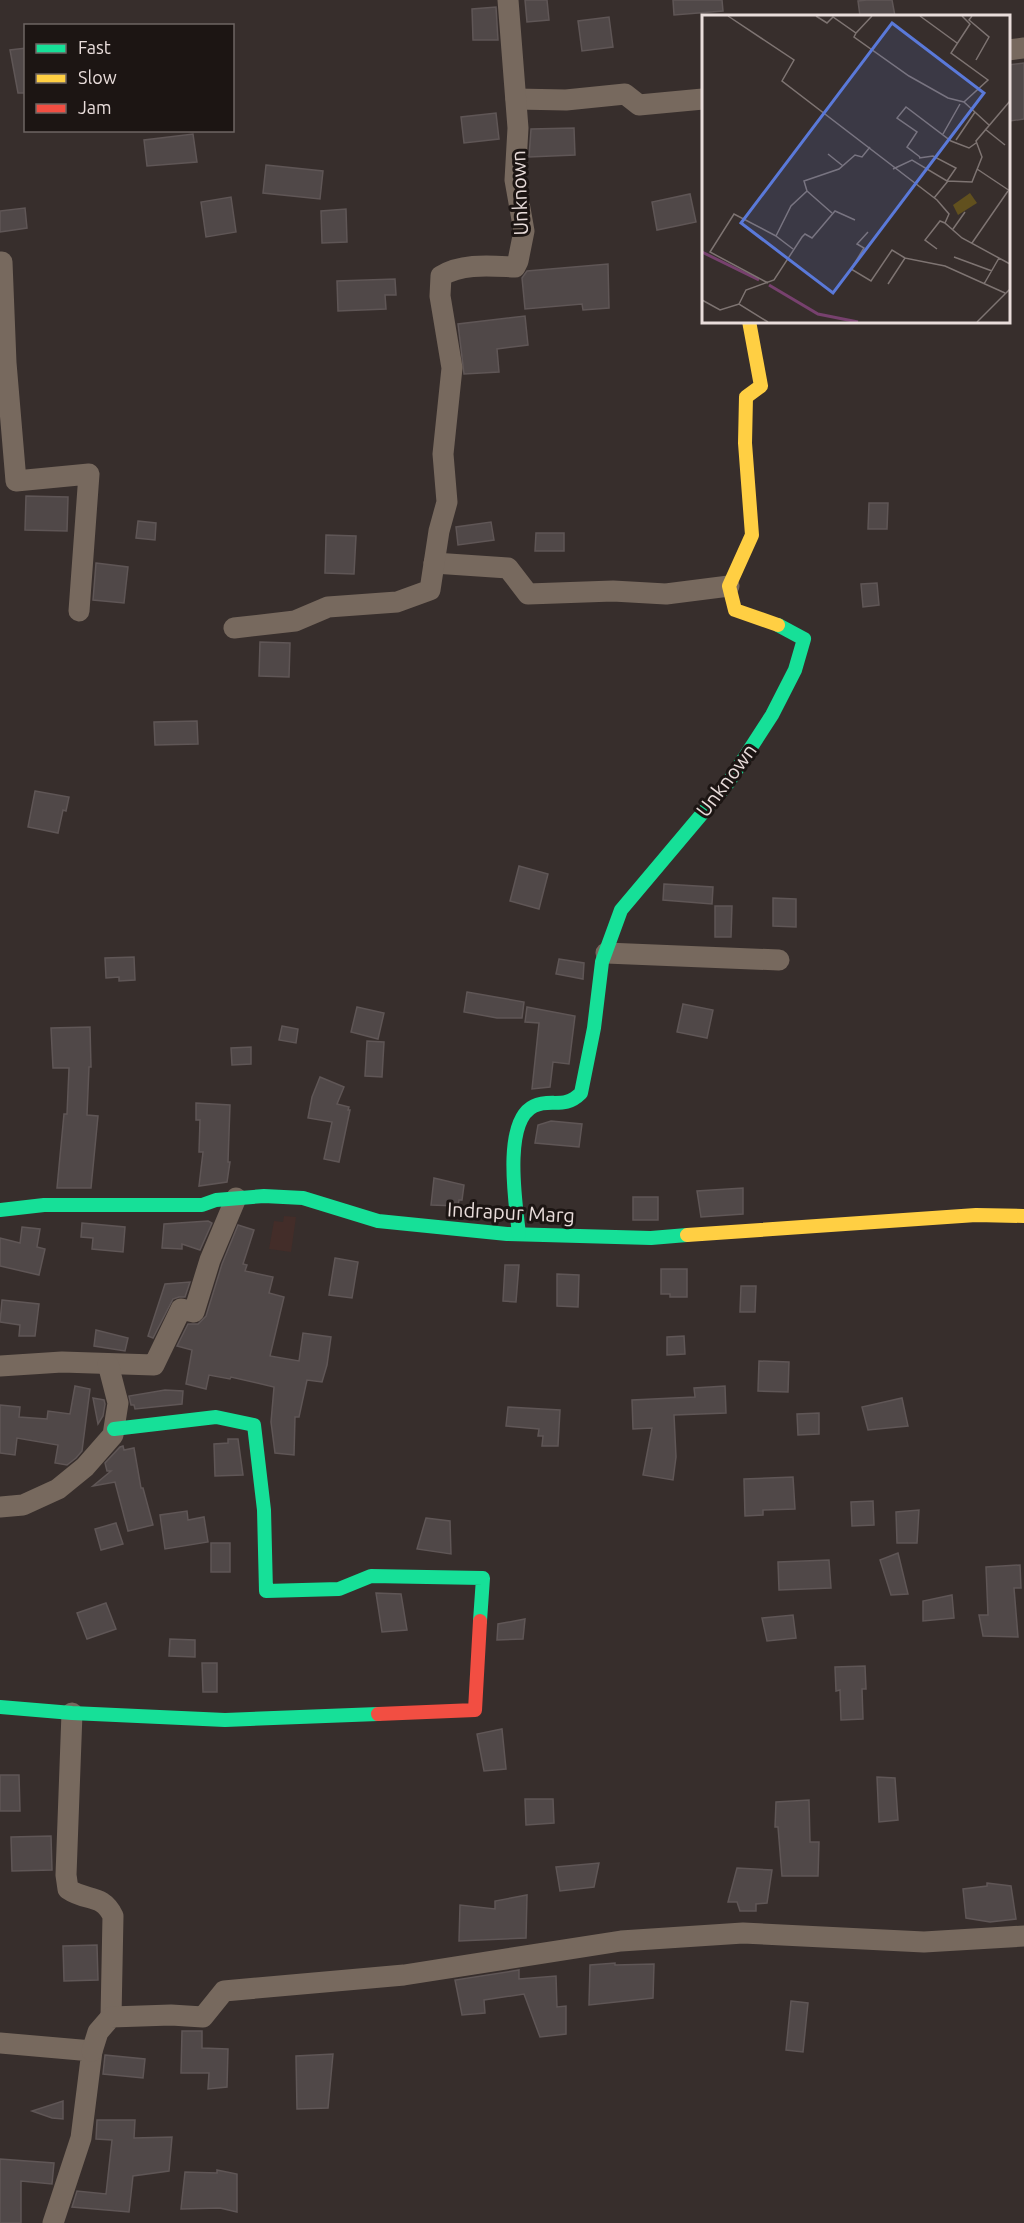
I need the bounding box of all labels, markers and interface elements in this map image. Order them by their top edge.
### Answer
inset map [702,15,1009,322]
legend [24,24,234,132]
text: Fast [78,37,111,57]
text: Slow [78,67,117,87]
text: Jam [78,97,112,117]
street label: Unknown [506,150,532,236]
street label: Unknown [691,739,761,821]
street label: Indrapur Marg [446,1197,576,1227]

